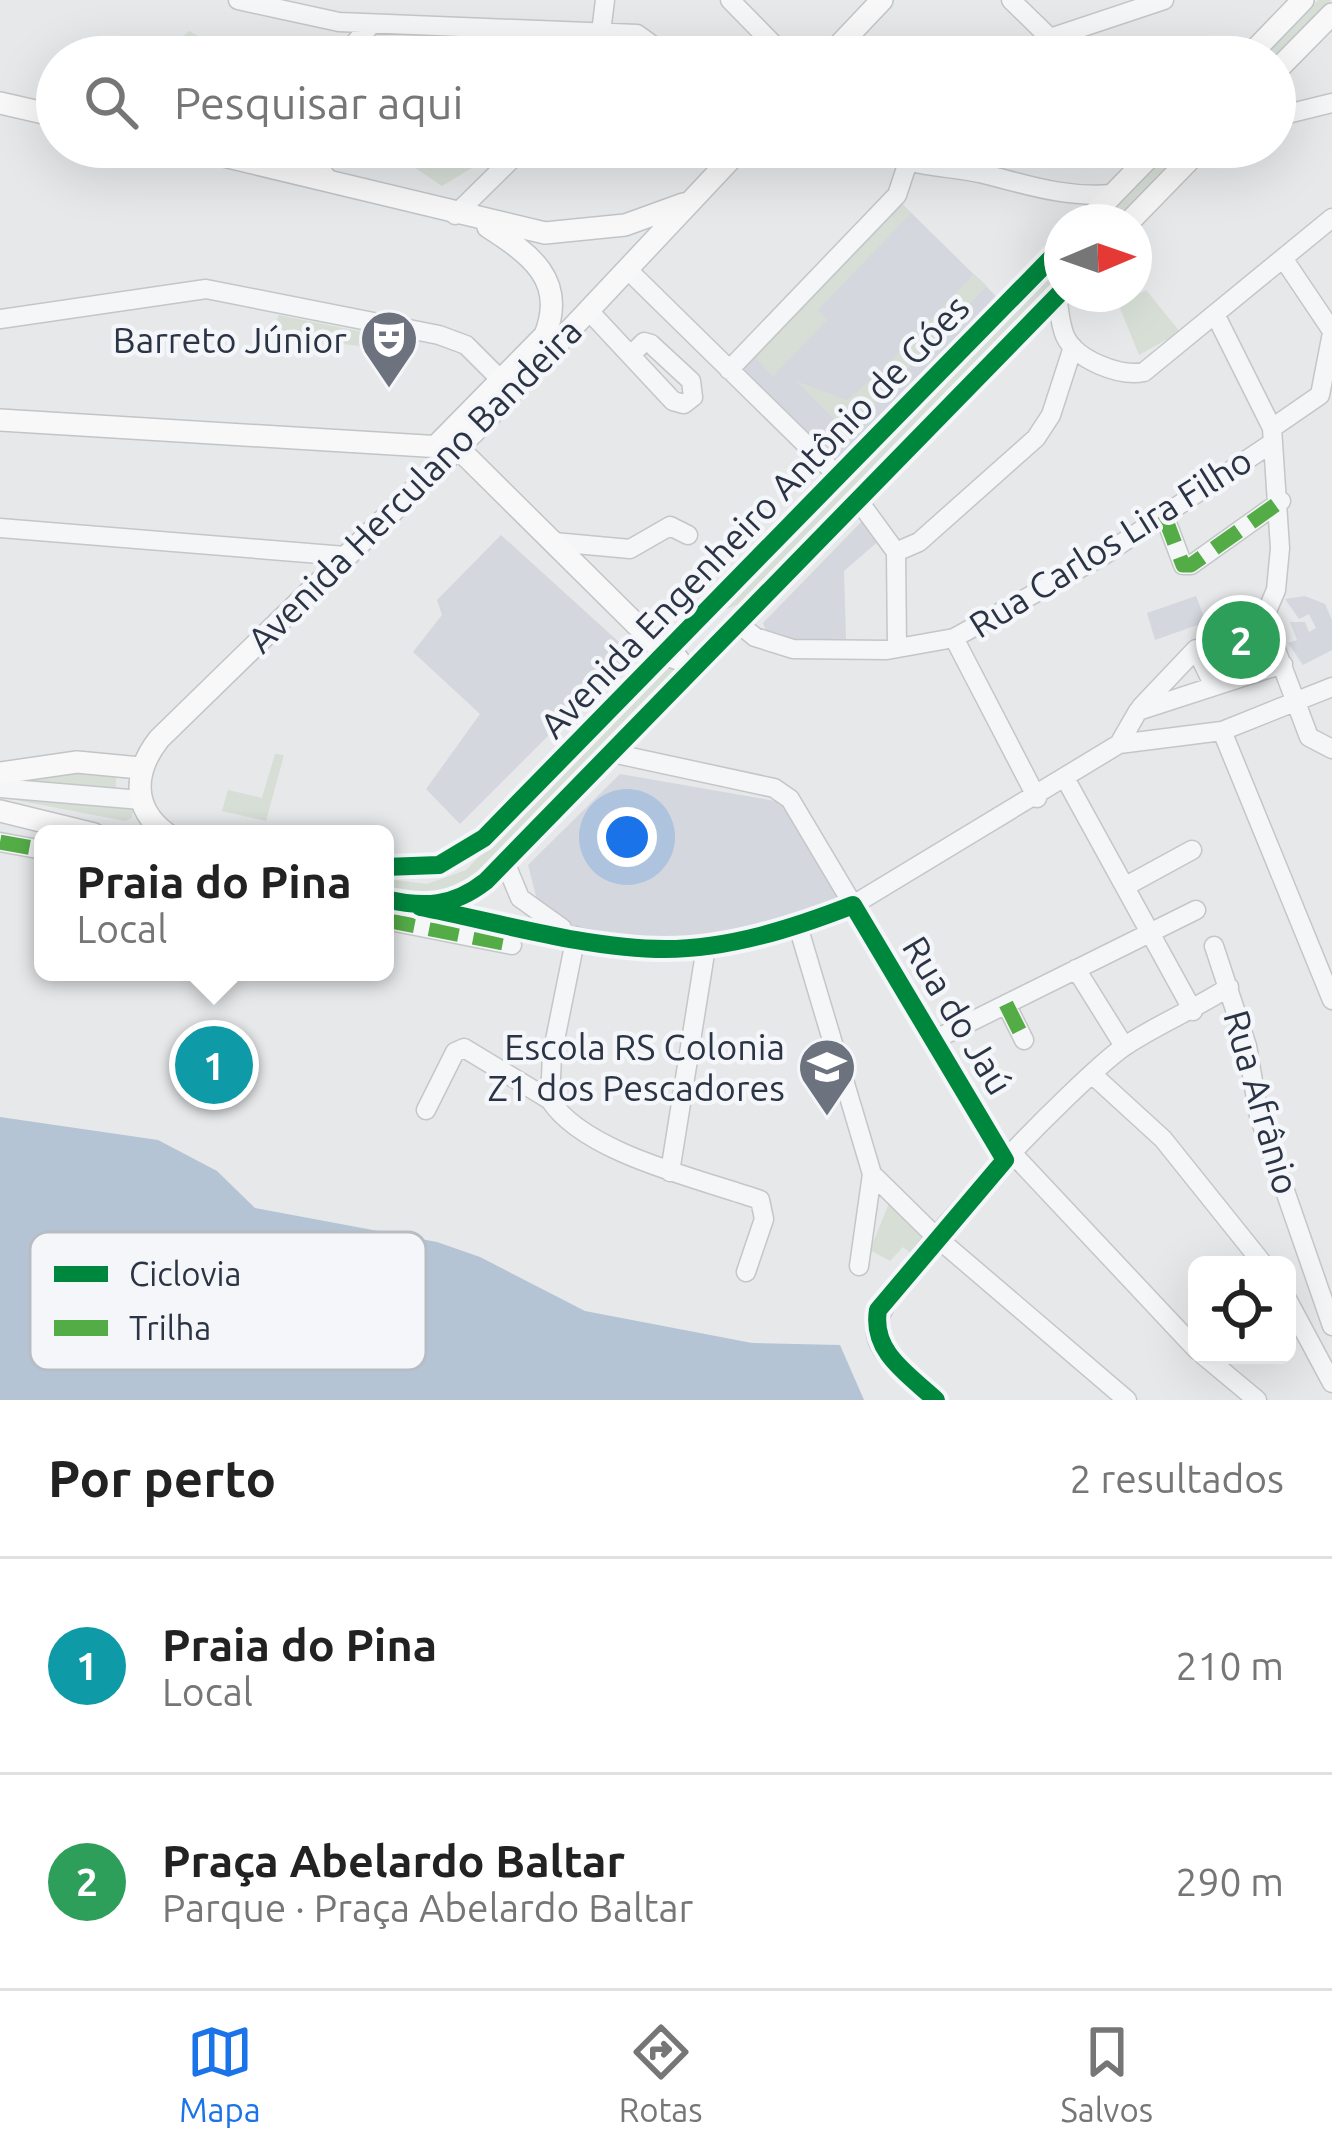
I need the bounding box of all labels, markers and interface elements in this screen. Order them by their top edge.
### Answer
search box [36,36,1296,168]
icon: search [78,69,144,135]
text: Pesquisar aqui [174,77,463,128]
north arrow [1044,204,1152,312]
street label: Avenida Engenheiro Antônio de Góes [531,286,977,746]
theatre icon: Barreto Júnior [358,308,420,390]
street label: Avenida Herculano Bandeira [239,310,589,660]
place label: Barreto Júnior [113,319,347,360]
street label: Rua Carlos Lira Filho [962,439,1258,645]
pin: 2 [1202,595,1280,685]
your location [597,807,657,867]
popup [34,825,394,981]
text: Praia do Pina [76,856,352,907]
text: Local [76,907,167,950]
street label: Rua do Jaú [895,929,1021,1101]
street label: Rua Afrânio [1216,1005,1308,1199]
pin: 1 [175,1020,253,1110]
place label: Escola RS Colonia Z1 dos Pescadores [487,1026,785,1108]
school or university icon: Escola RS Colonia Z1 dos Pescadores [796,1036,858,1118]
legend [30,1232,426,1370]
text: Ciclovia [129,1255,242,1292]
map controls [1188,1256,1296,1364]
button: locate [1188,1256,1296,1364]
text: Trilha [129,1309,211,1346]
text: Por perto [48,1449,276,1507]
text: 2 resultados [1070,1457,1284,1500]
text: Praia do Pina [162,1619,437,1670]
text: 1 [76,1644,98,1687]
text: 210 m [1175,1644,1284,1687]
text: Local [162,1670,253,1713]
text: Praça Abelardo Baltar [162,1835,625,1886]
text: 2 [76,1860,98,1903]
text: 290 m [1175,1860,1284,1903]
text: Parque · Praça Abelardo Baltar [162,1886,693,1929]
tab: Mapa [179,2019,261,2128]
tab: Rotas [619,2019,703,2128]
tab: Salvos [1060,2019,1153,2128]

